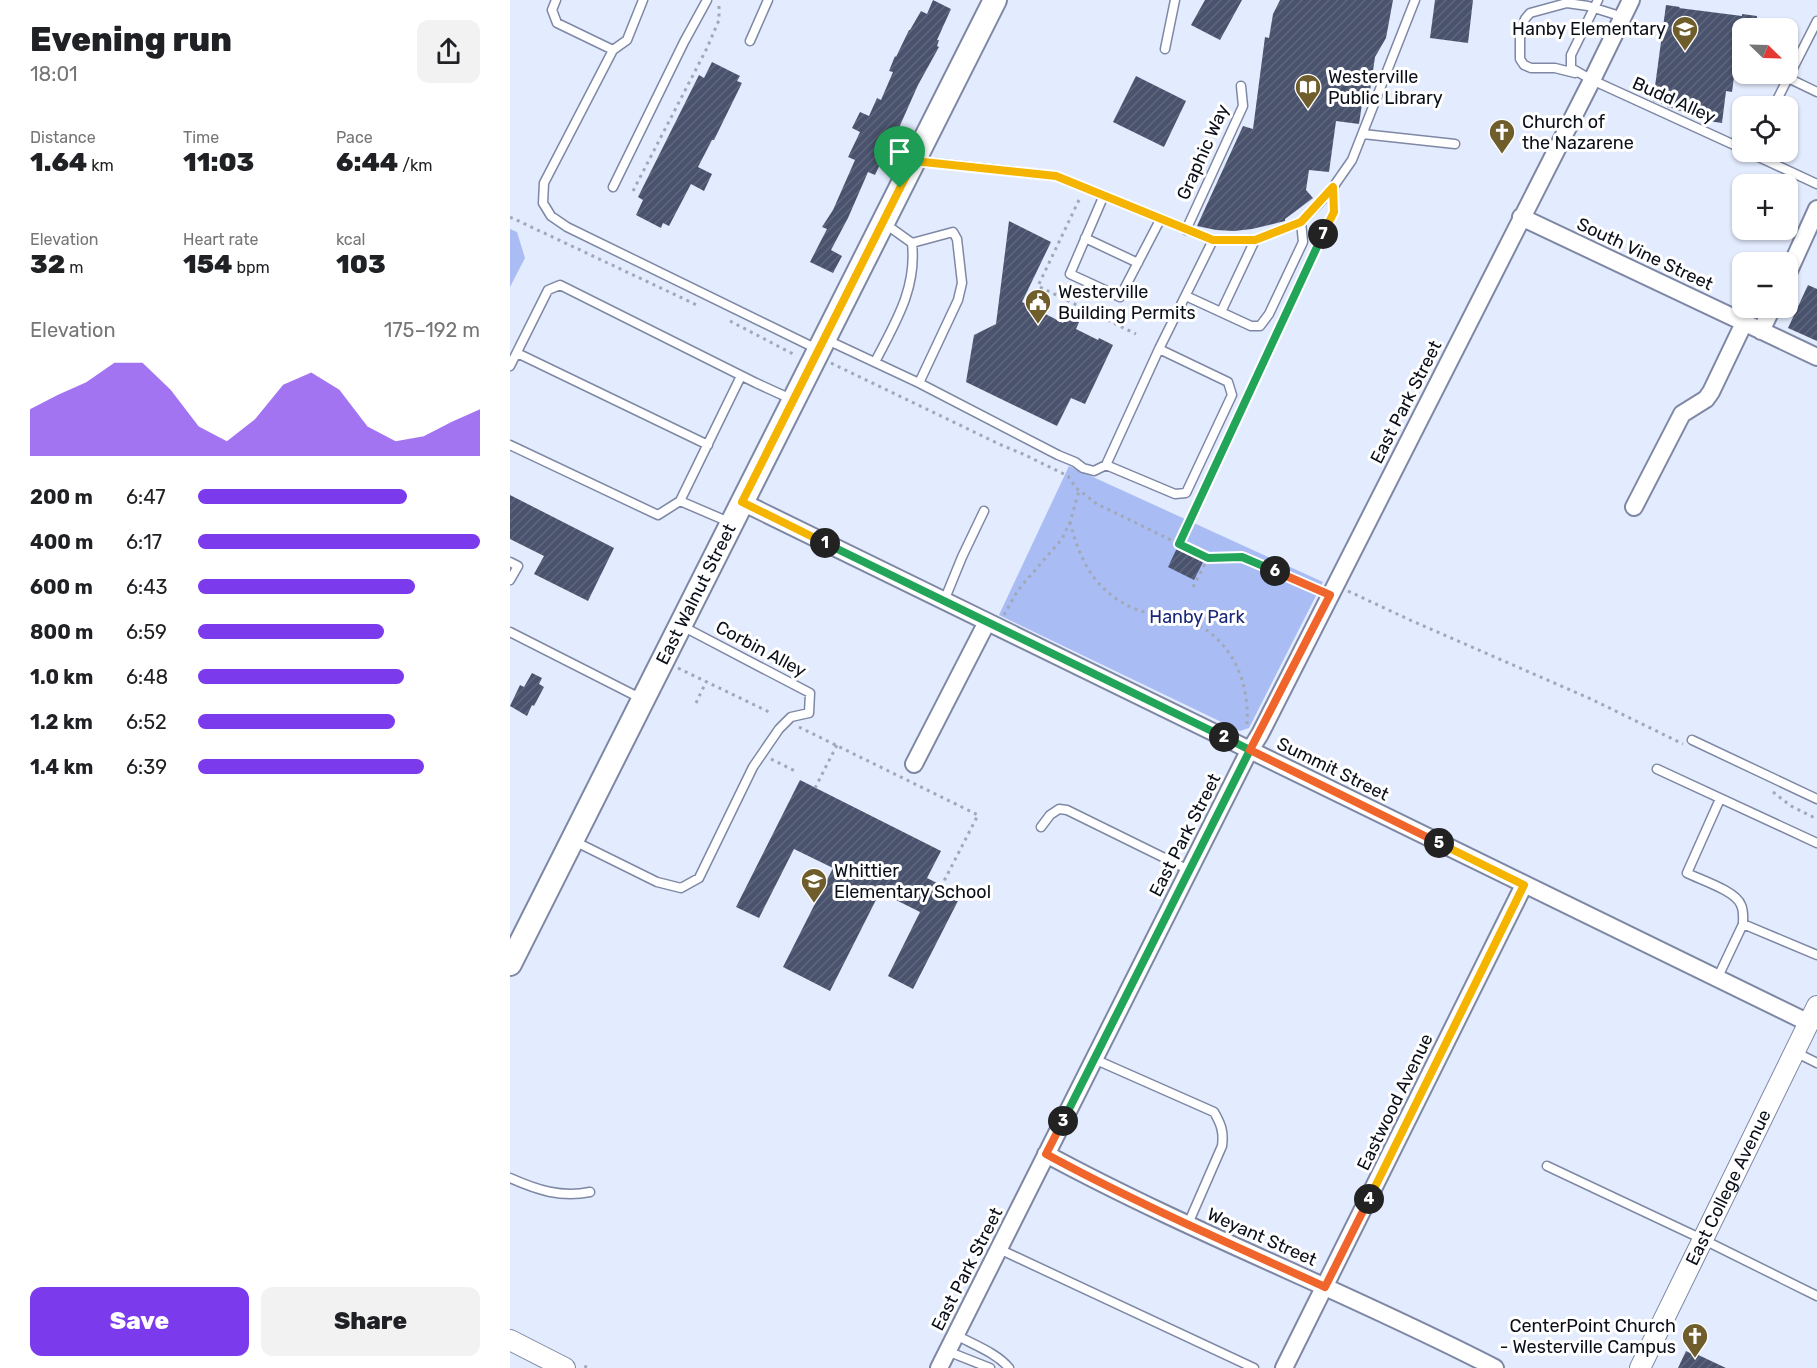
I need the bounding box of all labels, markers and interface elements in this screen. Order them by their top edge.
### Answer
school or university icon: Hanby Elementary [1670,14,1700,52]
place label: Hanby Elementary [1512,18,1666,40]
north arrow [1732,18,1798,84]
map controls [1732,18,1798,318]
text: Evening run [30,20,232,59]
button: share [417,20,480,83]
text: 18:01 [30,62,78,86]
place label: Westerville Public Library [1328,66,1443,109]
library icon: Westerville Public Library [1293,72,1323,110]
street label: Budd Alley [1629,72,1719,128]
button: locate [1732,96,1798,162]
street label: Graphic Way [1172,101,1234,203]
place label: Church of the Nazarene [1522,111,1634,154]
church icon: Church of the Nazarene [1487,117,1517,155]
pin [874,126,925,188]
text: Distance [30,128,96,147]
text: Time [183,128,219,147]
text: Pace [336,128,373,147]
icon: arrive [883,135,916,168]
text: 1.64 [30,147,87,178]
text: 11:03 [183,147,254,178]
text: 6:44 [336,147,398,178]
text: km [87,156,114,175]
text: /km [398,156,432,175]
button: + [1732,174,1798,240]
street label: South Vine Street [1573,213,1717,295]
pin: 7 [1308,219,1338,249]
text: 7 [1318,224,1328,243]
text: Elevation [30,230,99,249]
text: Heart rate [183,230,258,249]
text: kcal [336,230,365,249]
text: 32 [30,249,65,280]
text: 154 [183,249,233,280]
text: 103 [336,249,386,280]
button: − [1732,252,1798,318]
text: m [65,258,84,277]
text: bpm [233,258,270,277]
place label: Westerville Building Permits [1058,281,1196,324]
public building icon: Westerville Building Permits [1023,287,1053,325]
text: Elevation [30,318,116,342]
text: 175–192 m [384,318,480,342]
street label: East Park Street [1366,337,1446,467]
text: 200 m [30,485,93,509]
text: 6:47 [126,485,166,509]
street label: East Walnut Street [651,520,741,668]
pin: 1 [810,528,840,558]
text: 400 m [30,530,93,554]
text: 6:17 [126,530,162,554]
text: 1 [821,533,829,552]
pin: 6 [1260,556,1290,586]
text: 6 [1270,561,1280,580]
text: 600 m [30,575,93,599]
text: 6:43 [126,575,168,599]
park label: Hanby Park [1149,606,1245,628]
street label: Corbin Alley [712,616,810,682]
text: 800 m [30,620,93,644]
text: 6:59 [126,620,167,644]
text: 1.0 km [30,665,93,689]
text: 6:48 [126,665,168,689]
text: 1.2 km [30,710,93,734]
text: 6:52 [126,710,167,734]
pin: 2 [1209,722,1239,752]
text: 2 [1219,727,1229,746]
street label: Summit Street [1273,732,1393,806]
text: 1.4 km [30,755,93,779]
text: 6:39 [126,755,167,779]
street label: East Park Street [1145,770,1225,900]
pin: 5 [1424,828,1454,858]
text: 5 [1434,833,1444,852]
place label: Whittier Elementary School [834,860,991,903]
school or university icon: Whittier Elementary School [799,866,829,904]
street label: Eastwood Avenue [1352,1030,1438,1174]
pin: 3 [1048,1106,1078,1136]
street label: East College Avenue [1681,1106,1776,1269]
text: 3 [1058,1111,1068,1130]
pin: 4 [1354,1184,1384,1214]
text: 4 [1364,1189,1374,1208]
street label: Weyant Street [1204,1203,1320,1271]
street label: East Park Street [927,1204,1007,1334]
button: Save [30,1287,249,1356]
button: Share [261,1287,480,1356]
place label: CenterPoint Church - Westerville Campus [1500,1315,1676,1358]
church icon: CenterPoint Church - Westerville Campus [1680,1321,1710,1359]

